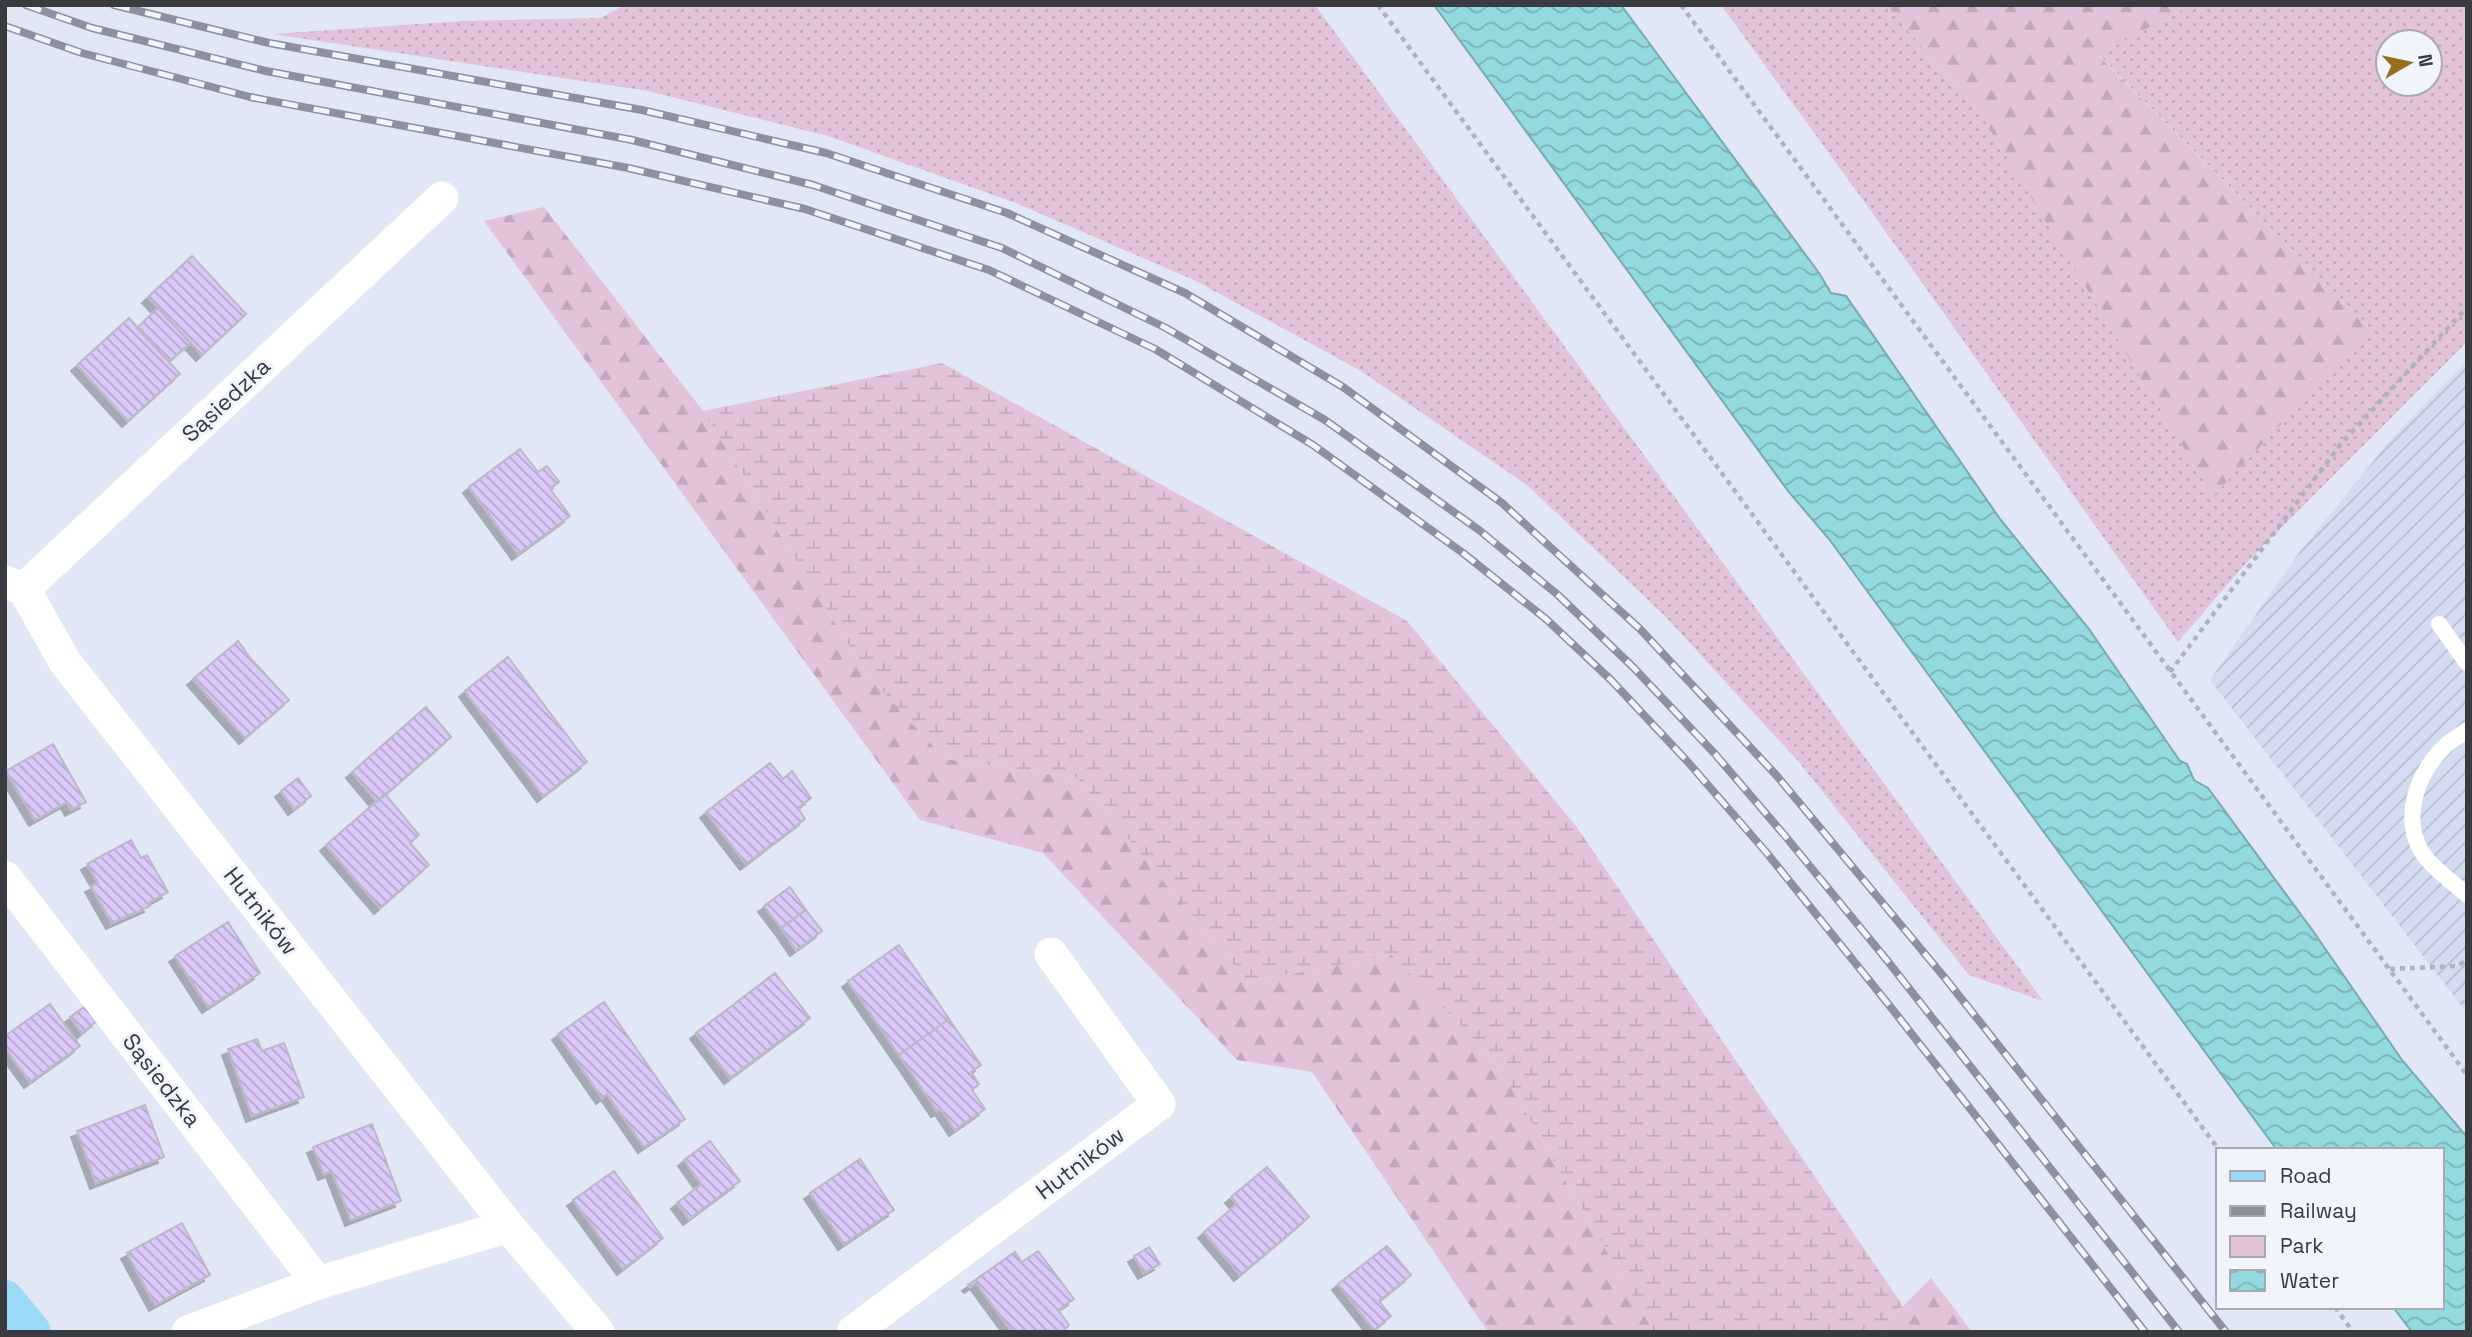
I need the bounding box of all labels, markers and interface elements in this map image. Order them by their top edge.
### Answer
north arrow [2374,28,2444,98]
text: N [2412,52,2439,69]
street label: Sąsiedzka [175,351,277,449]
street label: Hutników [217,861,305,961]
street label: Sąsiedzka [116,1027,208,1133]
street label: Hutników [1030,1120,1130,1206]
legend [2216,1148,2444,1309]
text: Road [2280,1162,2332,1189]
text: Railway [2280,1197,2357,1224]
text: Park [2280,1232,2324,1259]
text: Water [2280,1267,2339,1294]

